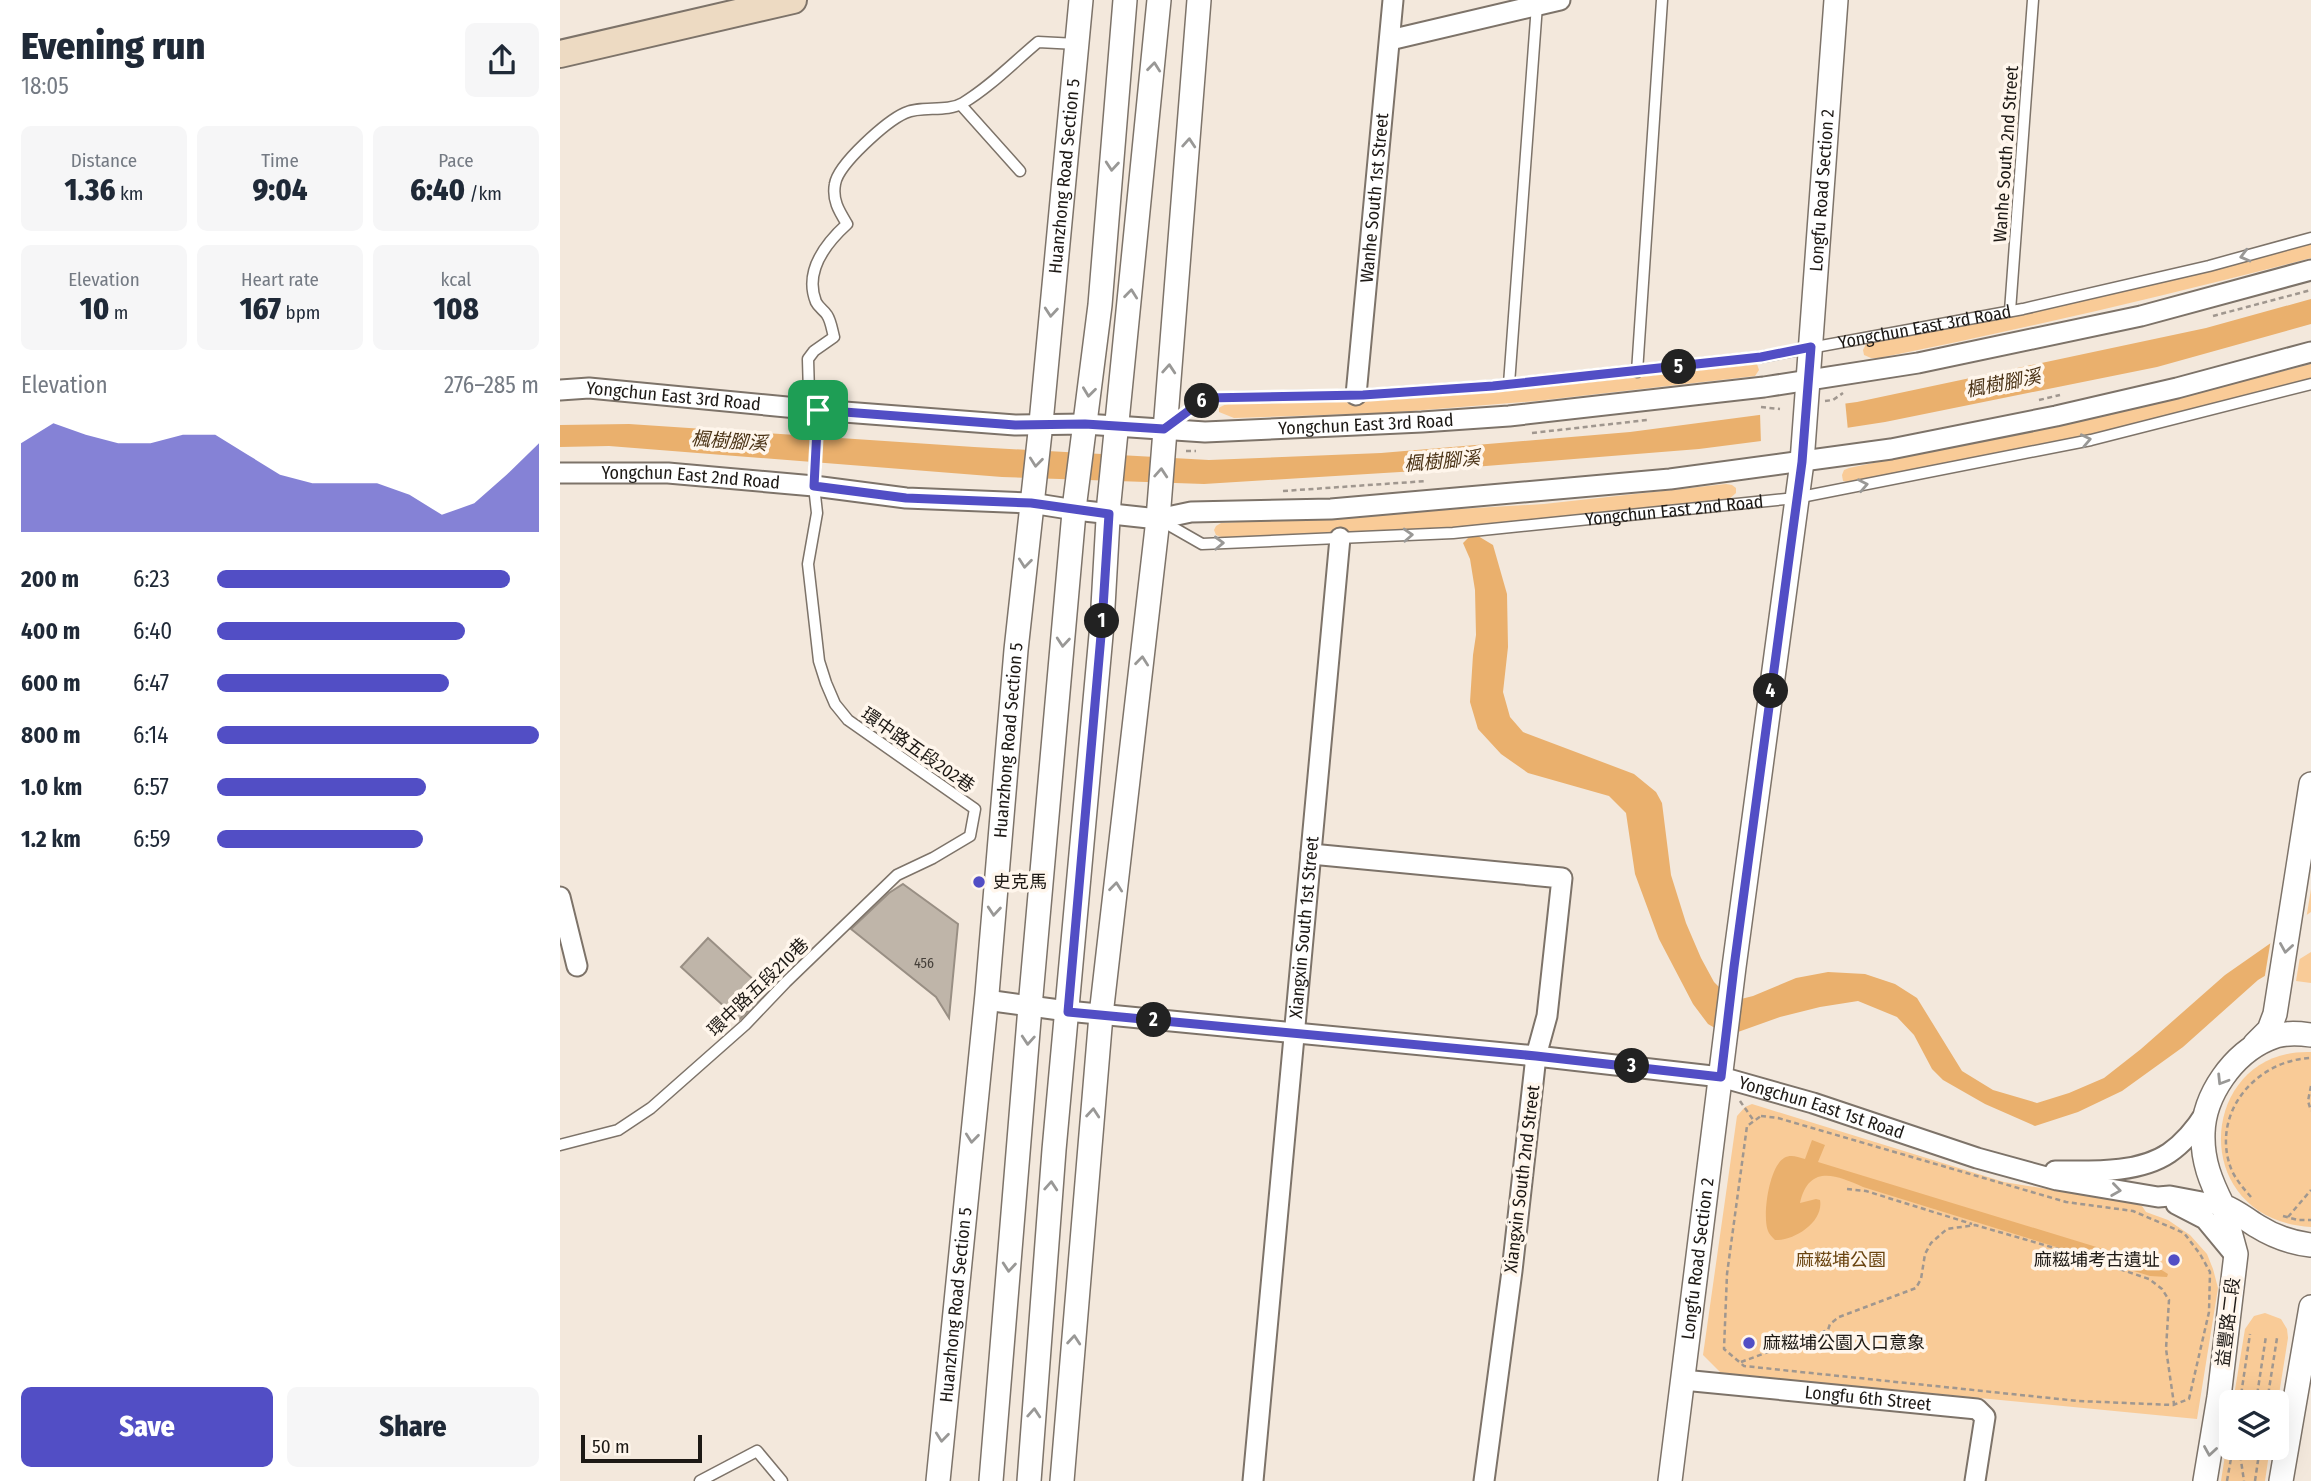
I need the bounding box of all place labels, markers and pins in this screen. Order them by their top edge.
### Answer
pin: 5 [1662,350,1696,384]
pin [788,380,848,440]
pin: 6 [1184,384,1220,418]
pin: 1 [1084,604,1120,638]
pin: 4 [1754,674,1788,708]
place label: 史克馬 [993,871,1047,893]
marker: 史克馬 [971,874,987,890]
pin: 2 [1136,1002,1172,1038]
pin: 3 [1614,1048,1650,1084]
place label: 麻糍埔考古遺址 [2034,1249,2160,1271]
marker: 麻糍埔考古遺址 [2166,1252,2182,1268]
place label: 麻糍埔公園入口意象 [1763,1332,1925,1354]
marker: 麻糍埔公園入口意象 [1741,1335,1757,1351]

